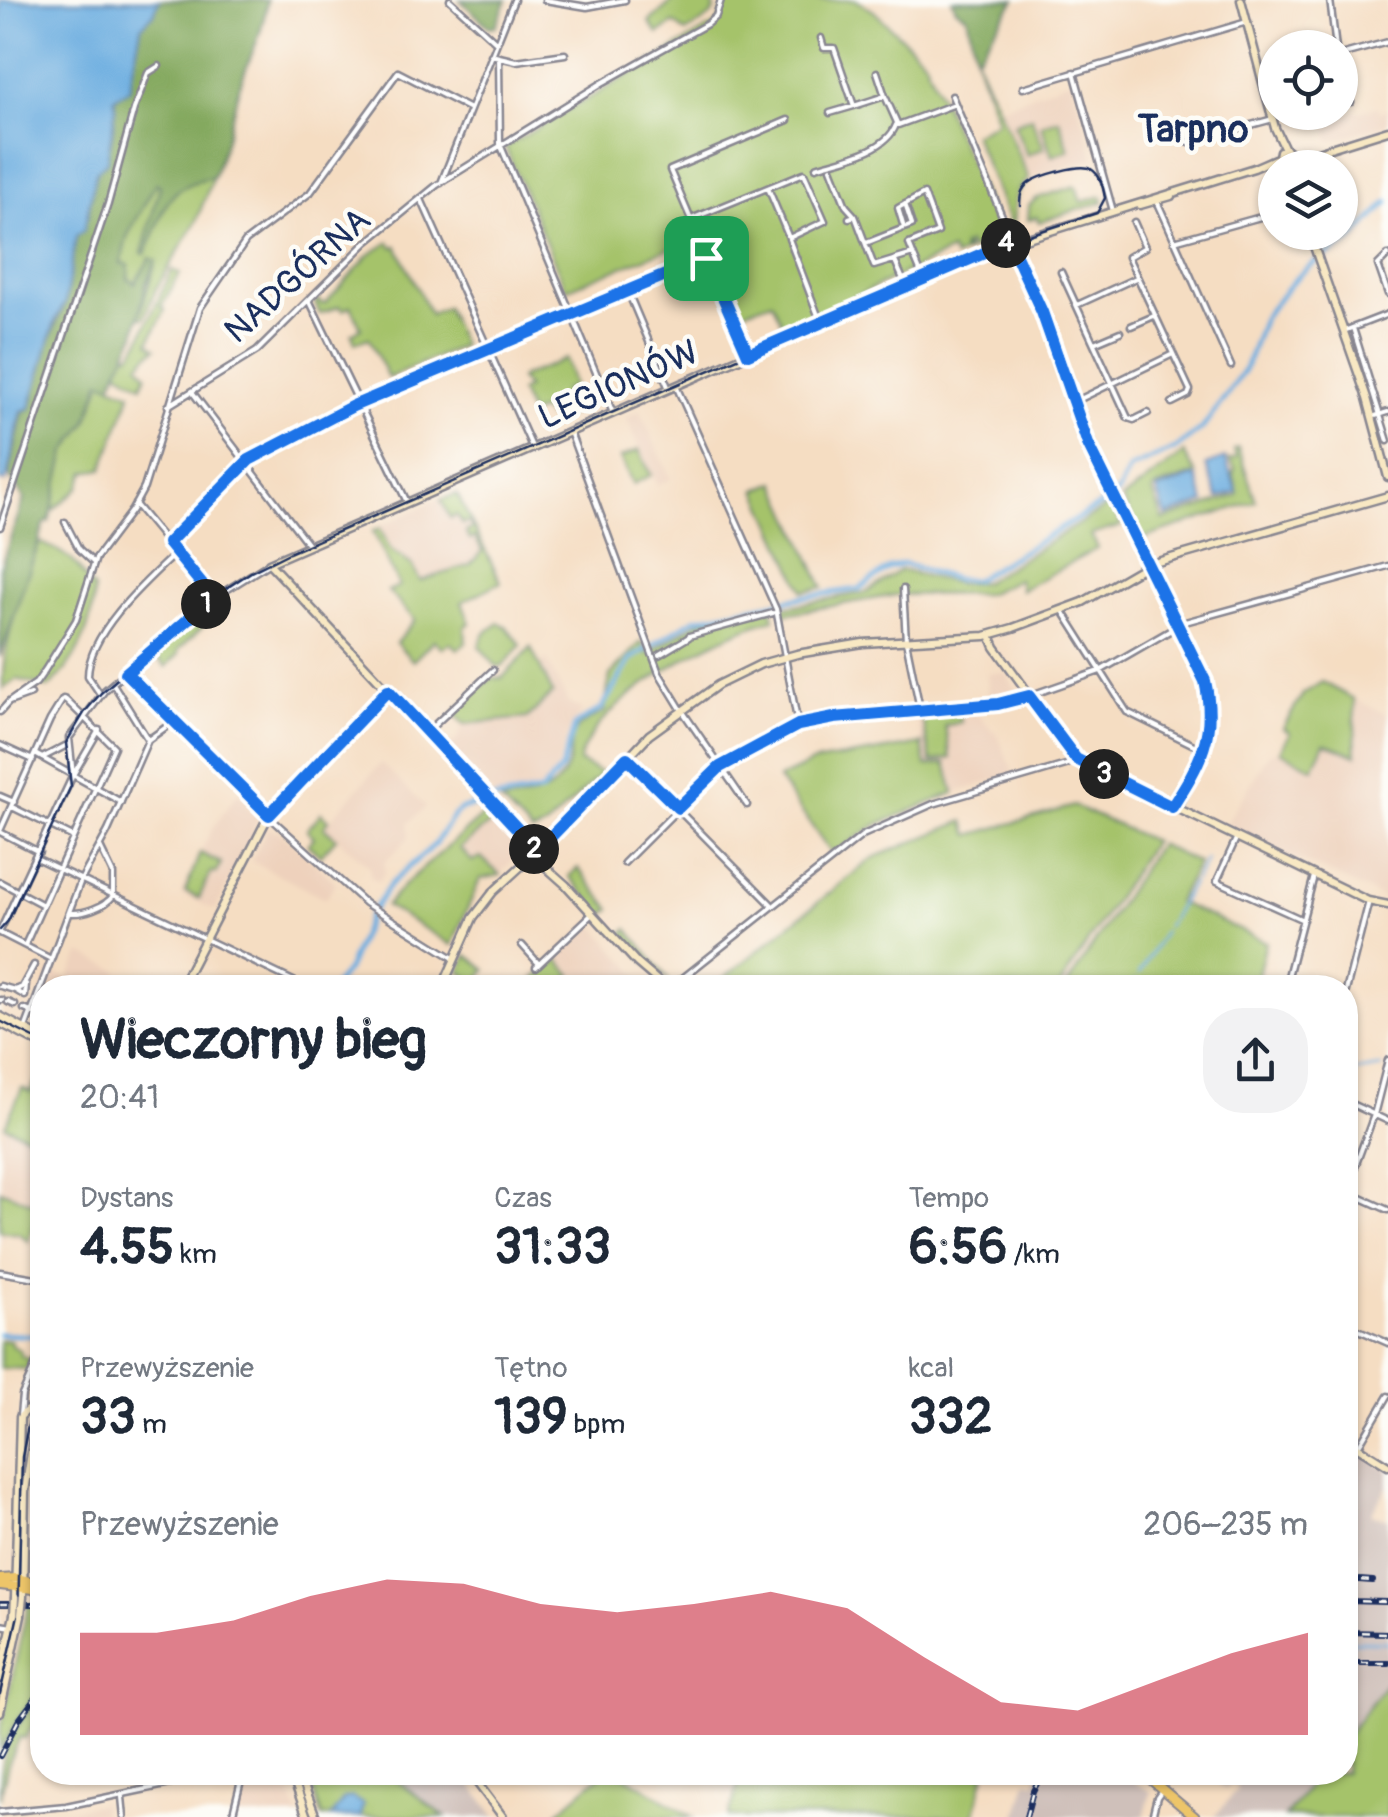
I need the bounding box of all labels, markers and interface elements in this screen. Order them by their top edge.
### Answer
map controls [1258,30,1358,250]
button: locate [1258,30,1358,130]
district label: Tarpno [1138,106,1248,154]
button: layers [1258,150,1358,250]
street label: NADGÓRNA [215,199,380,353]
pin [664,216,749,301]
pin: 4 [981,218,1031,268]
text: 4 [998,225,1014,260]
icon: arrive [679,231,734,286]
street label: LEGIONÓW [532,330,705,440]
pin: 1 [181,579,231,629]
text: 1 [201,586,211,621]
pin: 3 [1079,749,1129,799]
text: 3 [1096,756,1112,791]
pin: 2 [509,824,559,874]
text: 2 [526,831,542,866]
text: Wieczorny bieg [80,1006,427,1075]
button: share [1203,1008,1308,1113]
text: 20:41 [80,1078,159,1118]
text: Dystans [80,1181,173,1216]
text: Czas [494,1181,552,1216]
text: Tempo [909,1181,989,1216]
text: 4.55 [80,1216,174,1279]
text: 31:33 [494,1216,611,1279]
text: 6:56 [909,1216,1007,1279]
text: km [174,1237,217,1272]
text: /km [1007,1237,1060,1272]
text: Przewyższenie [80,1351,254,1386]
text: Tętno [494,1351,568,1386]
text: kcal [909,1351,954,1386]
text: 33 [80,1386,136,1449]
text: 139 [494,1386,568,1449]
text: 332 [909,1386,992,1449]
text: m [136,1407,167,1442]
text: bpm [568,1407,625,1442]
text: Przewyższenie [80,1505,279,1545]
text: 206–235 m [1143,1505,1308,1545]

